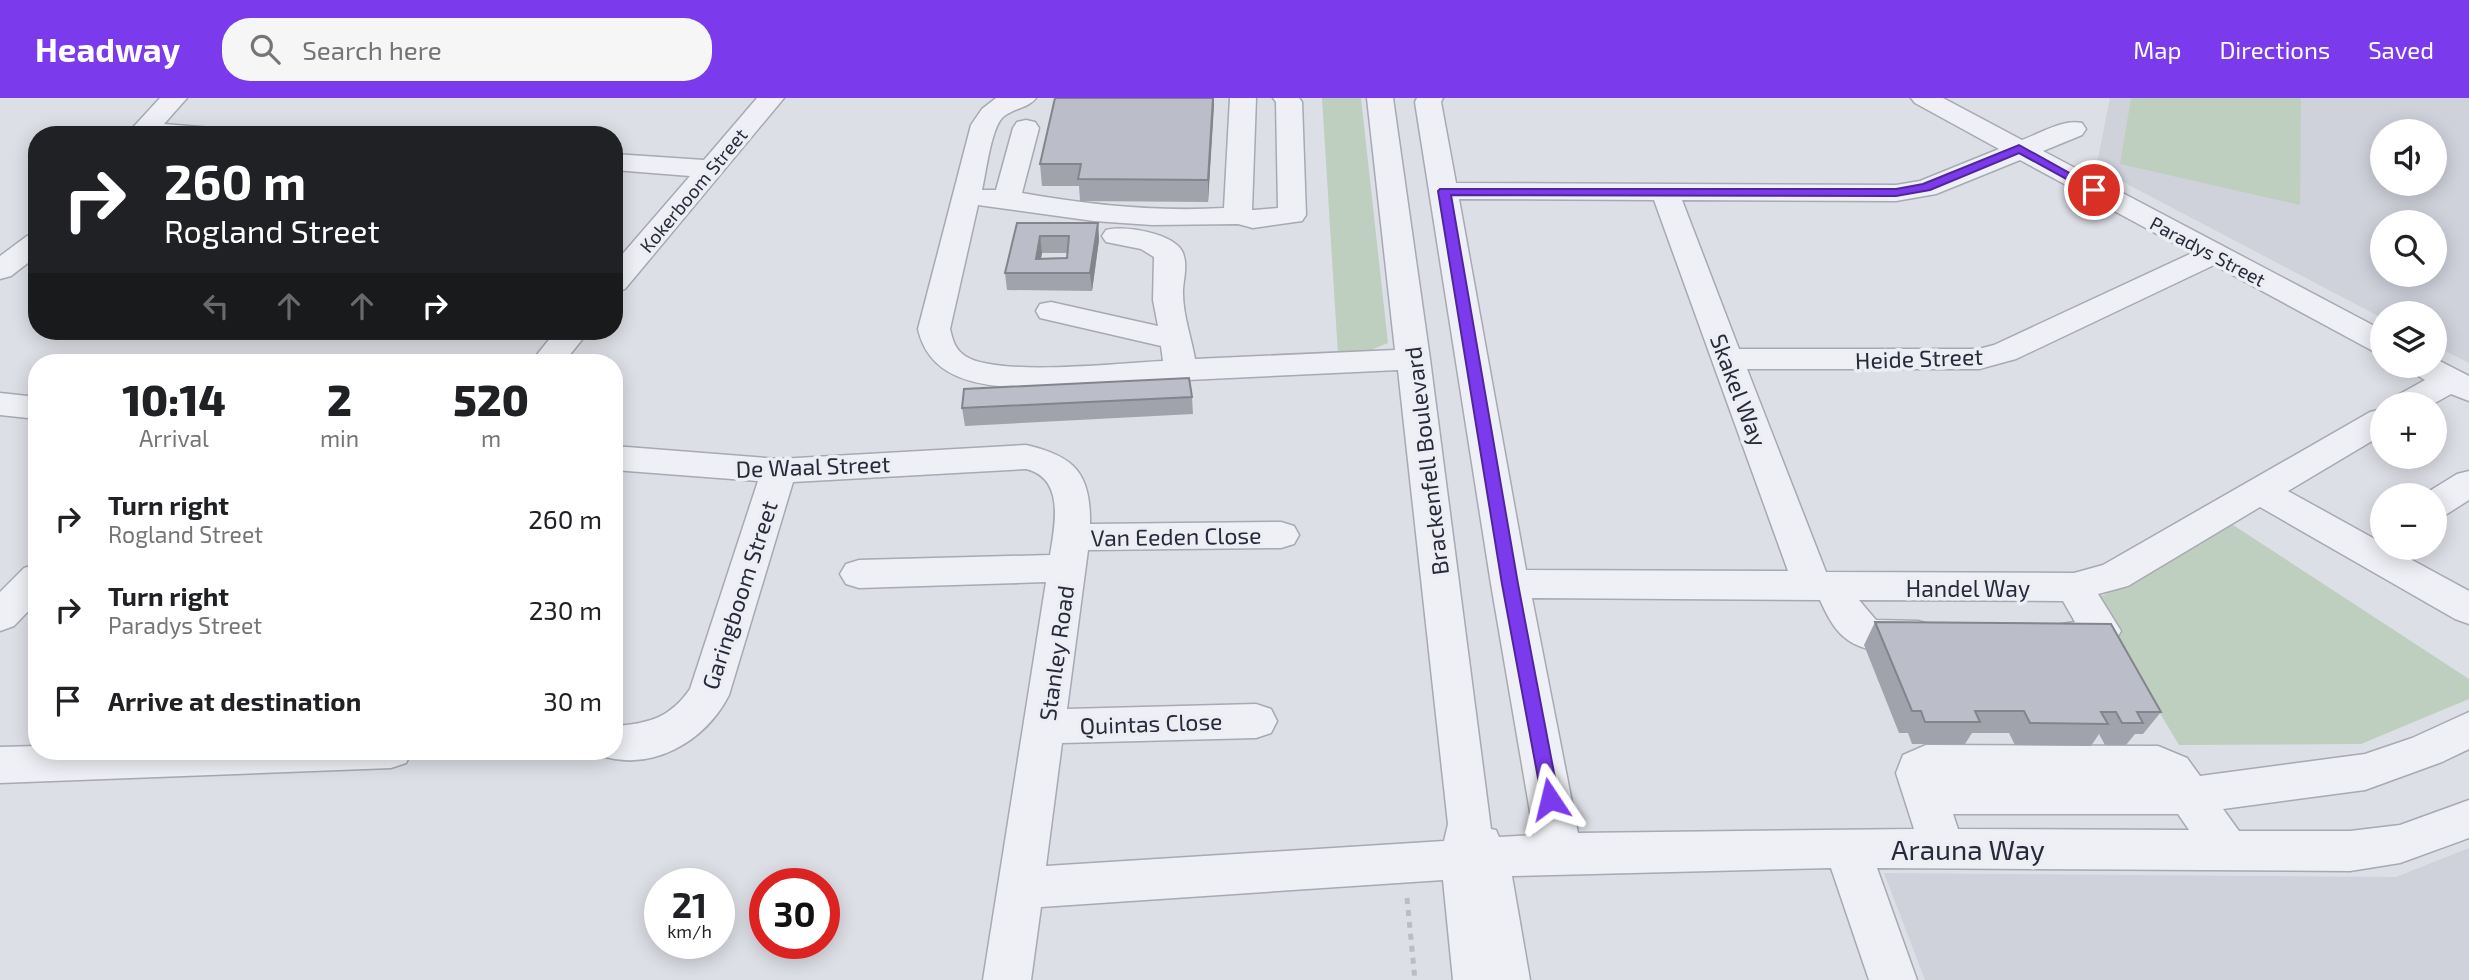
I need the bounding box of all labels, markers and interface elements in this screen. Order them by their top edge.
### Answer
search box [222,18,712,81]
text: Headway [35,29,180,69]
icon: search [246,30,284,68]
text: Search here [302,34,442,65]
text: Map [2133,35,2181,64]
text: Directions [2219,35,2330,64]
text: Saved [2368,35,2434,64]
map controls [2370,119,2447,560]
button: sound [2370,119,2447,196]
street label: Kokerboom Street [634,123,752,257]
text: 260 m [164,151,306,210]
icon: right [49,154,140,245]
pin [2064,160,2124,220]
icon: arrive [2075,171,2113,209]
button: search [2370,210,2447,287]
text: Rogland Street [164,211,380,249]
street label: Paradys Street [2146,211,2270,291]
icon: left [197,287,235,325]
icon: ahead [270,287,308,325]
icon: ahead [343,287,381,325]
icon: right [416,287,454,325]
button: layers [2370,301,2447,378]
street label: Skakel Way [1705,330,1773,450]
street label: Heide Street [1855,342,1984,374]
street label: Brackenfell Boulevard [1398,345,1454,577]
text: 10:14 [122,374,226,424]
text: 2 [327,374,352,424]
text: 520 [453,374,529,424]
button: + [2370,392,2447,469]
text: Arrival [139,424,209,452]
text: min [320,424,359,452]
text: m [481,424,501,452]
street label: De Waal Street [735,449,891,483]
button: − [2370,483,2447,560]
text: Turn right [108,489,229,520]
street label: Garingboom Street [695,497,783,693]
icon: right [49,500,87,538]
text: 260 m [528,503,602,534]
text: Rogland Street [108,520,263,548]
street label: Van Eeden Close [1090,521,1262,551]
street label: Handel Way [1906,574,2030,602]
text: Turn right [108,580,229,611]
street label: Stanley Road [1033,584,1079,722]
icon: right [49,591,87,629]
text: 230 m [529,594,602,625]
text: Paradys Street [108,611,262,639]
icon: arrive [49,682,87,720]
text: Arrive at destination [108,685,361,716]
text: 30 m [543,685,602,716]
street label: Quintas Close [1079,707,1223,739]
position arrow [1513,762,1587,836]
street label: Arauna Way [1891,832,2045,866]
speed limit sign: 30 [749,868,840,959]
text: 21 [672,883,707,925]
text: km/h [667,920,712,942]

